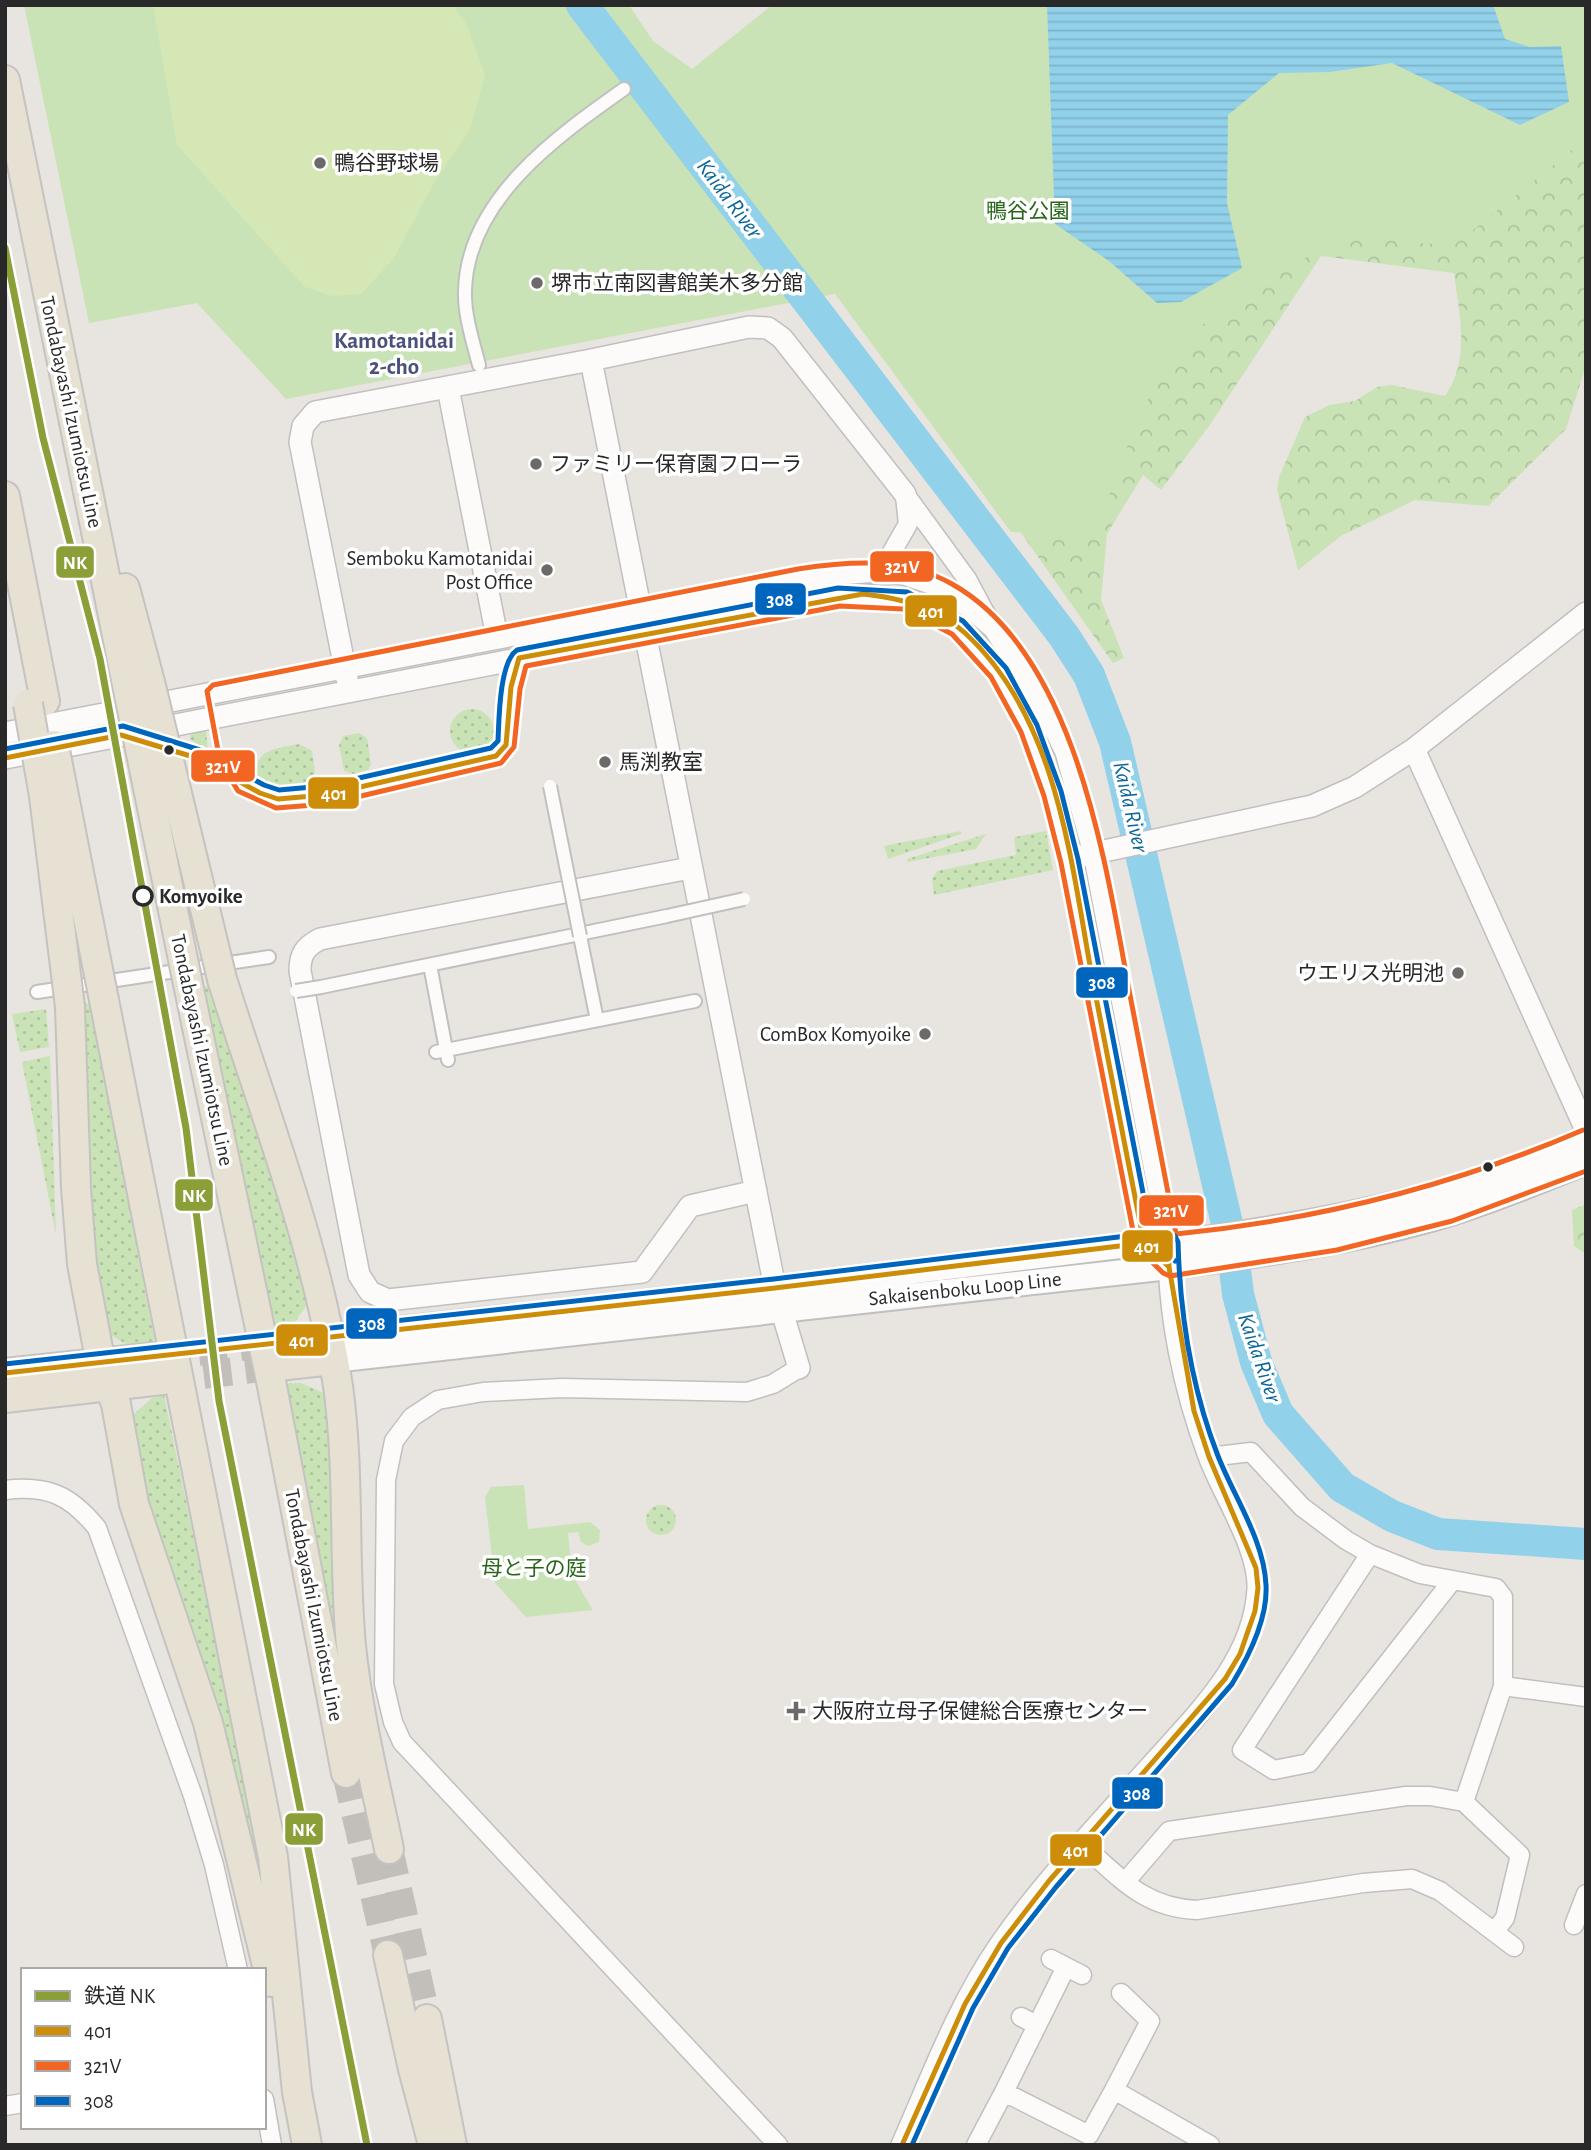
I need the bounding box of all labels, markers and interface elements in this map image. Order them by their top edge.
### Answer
place label: 鴨谷野球場 [334,152,439,174]
marker: 鴨谷野球場 [312,155,328,171]
water label: Kaida River [692,155,766,243]
park label: 鴨谷公園 [986,200,1070,222]
place label: 堺市立南図書館美木多分館 [551,272,803,294]
marker: 堺市立南図書館美木多分館 [529,275,545,291]
street label: Tondabayashi Izumiotsu Line [36,294,106,530]
district label: Kamotanidai 2-cho [334,330,454,379]
place label: ファミリー保育園フローラ [550,453,802,475]
marker: ファミリー保育園フローラ [528,456,544,472]
line badge: NK [55,545,95,579]
place label: Semboku Kamotanidai Post Office [347,548,533,593]
line badge: 321V [869,550,935,583]
text: NK [63,554,88,573]
text: 321V [884,558,920,577]
marker: Semboku Kamotanidai Post Office [539,562,555,578]
line badge: 308 [754,582,807,616]
text: 308 [766,591,794,610]
line badge: 401 [904,594,958,628]
text: 401 [918,603,944,622]
unlabelled marker [162,743,176,757]
line badge: 321V [190,749,256,783]
place label: 馬渕教室 [619,751,703,773]
marker: 馬渕教室 [597,754,613,770]
text: 321V [205,758,241,777]
water label: Kaida River [1108,759,1152,855]
line badge: 401 [307,776,360,810]
text: 401 [321,785,347,804]
marker: Komyoike [133,886,153,906]
place label: Komyoike [159,886,243,907]
street label: Tondabayashi Izumiotsu Line [167,932,237,1168]
place label: ウエリス光明池 [1297,962,1444,984]
marker: ウエリス光明池 [1450,965,1466,981]
line badge: 308 [1075,966,1129,999]
text: 308 [1088,974,1116,993]
place label: ComBox Komyoike [760,1024,911,1045]
marker: ComBox Komyoike [917,1026,933,1042]
unlabelled marker [1481,1160,1495,1174]
line badge: NK [174,1178,214,1212]
text: NK [182,1187,207,1206]
line badge: 321V [1138,1194,1205,1227]
text: 321V [1153,1202,1189,1221]
line badge: 401 [1121,1229,1174,1263]
text: 401 [1134,1238,1160,1257]
street label: Sakaisenboku Loop Line [868,1268,1062,1310]
line badge: 308 [345,1307,398,1340]
water label: Kaida River [1233,1311,1285,1406]
text: 308 [358,1315,386,1334]
line badge: 401 [275,1323,329,1357]
text: 401 [289,1332,315,1351]
street label: Tondabayashi Izumiotsu Line [281,1487,347,1723]
park label: 母と子の庭 [482,1557,587,1579]
place label: 大阪府立母子保健総合医療センター [812,1700,1148,1722]
marker: 大阪府立母子保健総合医療センター [786,1701,806,1721]
line badge: 308 [1111,1776,1164,1810]
text: 308 [1123,1785,1151,1804]
line badge: NK [284,1812,324,1846]
text: NK [292,1821,317,1840]
line badge: 401 [1049,1833,1103,1867]
text: 401 [1063,1842,1089,1861]
legend [21,1968,266,2129]
text: 鉄道 NK [84,1985,156,2007]
text: 401 [84,2021,112,2042]
text: 321V [84,2056,121,2077]
text: 308 [84,2091,114,2112]

